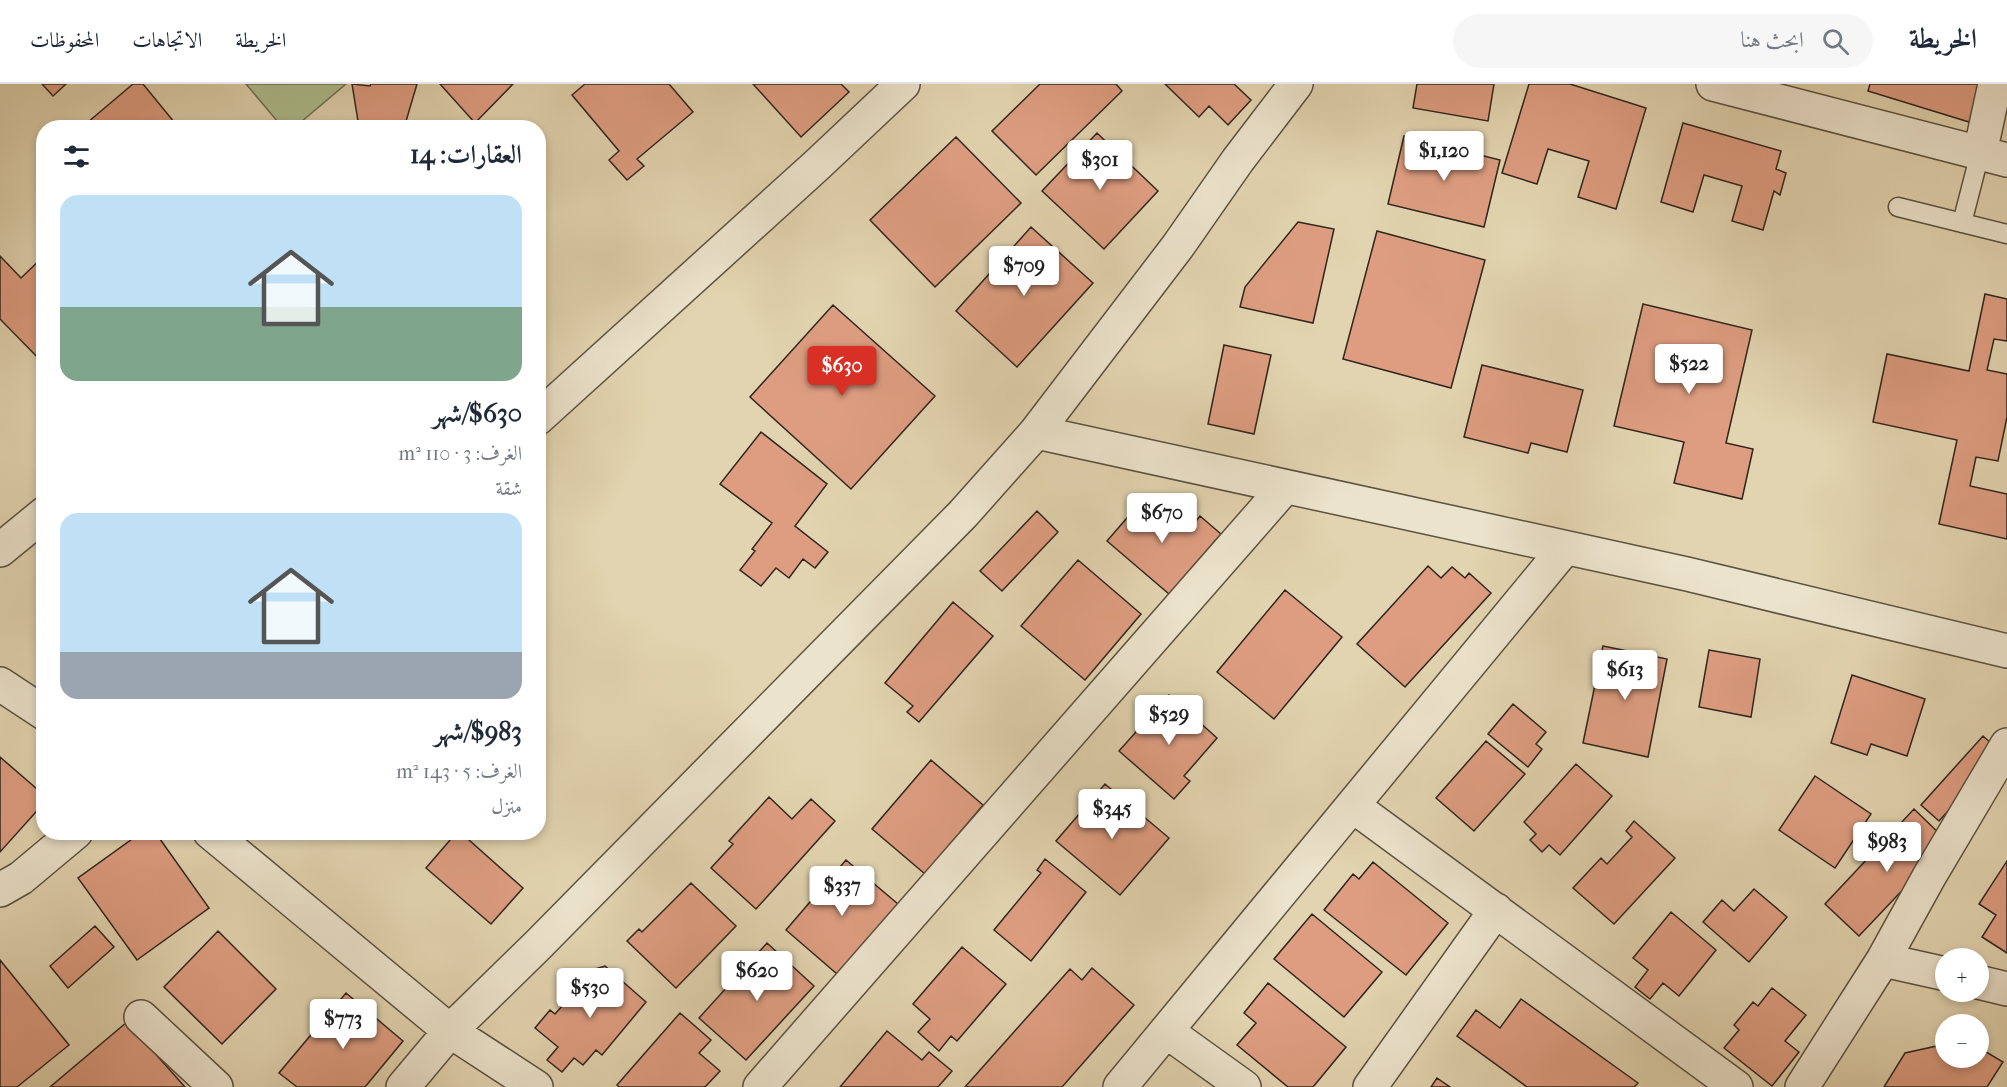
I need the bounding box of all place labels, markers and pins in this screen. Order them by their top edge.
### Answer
pin: $1,120 [1395,131,1493,182]
pin: $301 [1064,140,1136,191]
pin: $709 [988,246,1060,297]
pin: $522 [1653,344,1725,395]
pin: $630 [806,346,878,397]
pin: $670 [1126,493,1198,544]
pin: $613 [1589,650,1661,701]
pin: $529 [1133,695,1205,746]
pin: $345 [1076,789,1148,840]
pin: $983 [1851,822,1923,873]
pin: $337 [806,866,878,917]
pin: $620 [721,951,793,1002]
pin: $530 [554,968,626,1019]
pin: $773 [307,999,379,1050]

